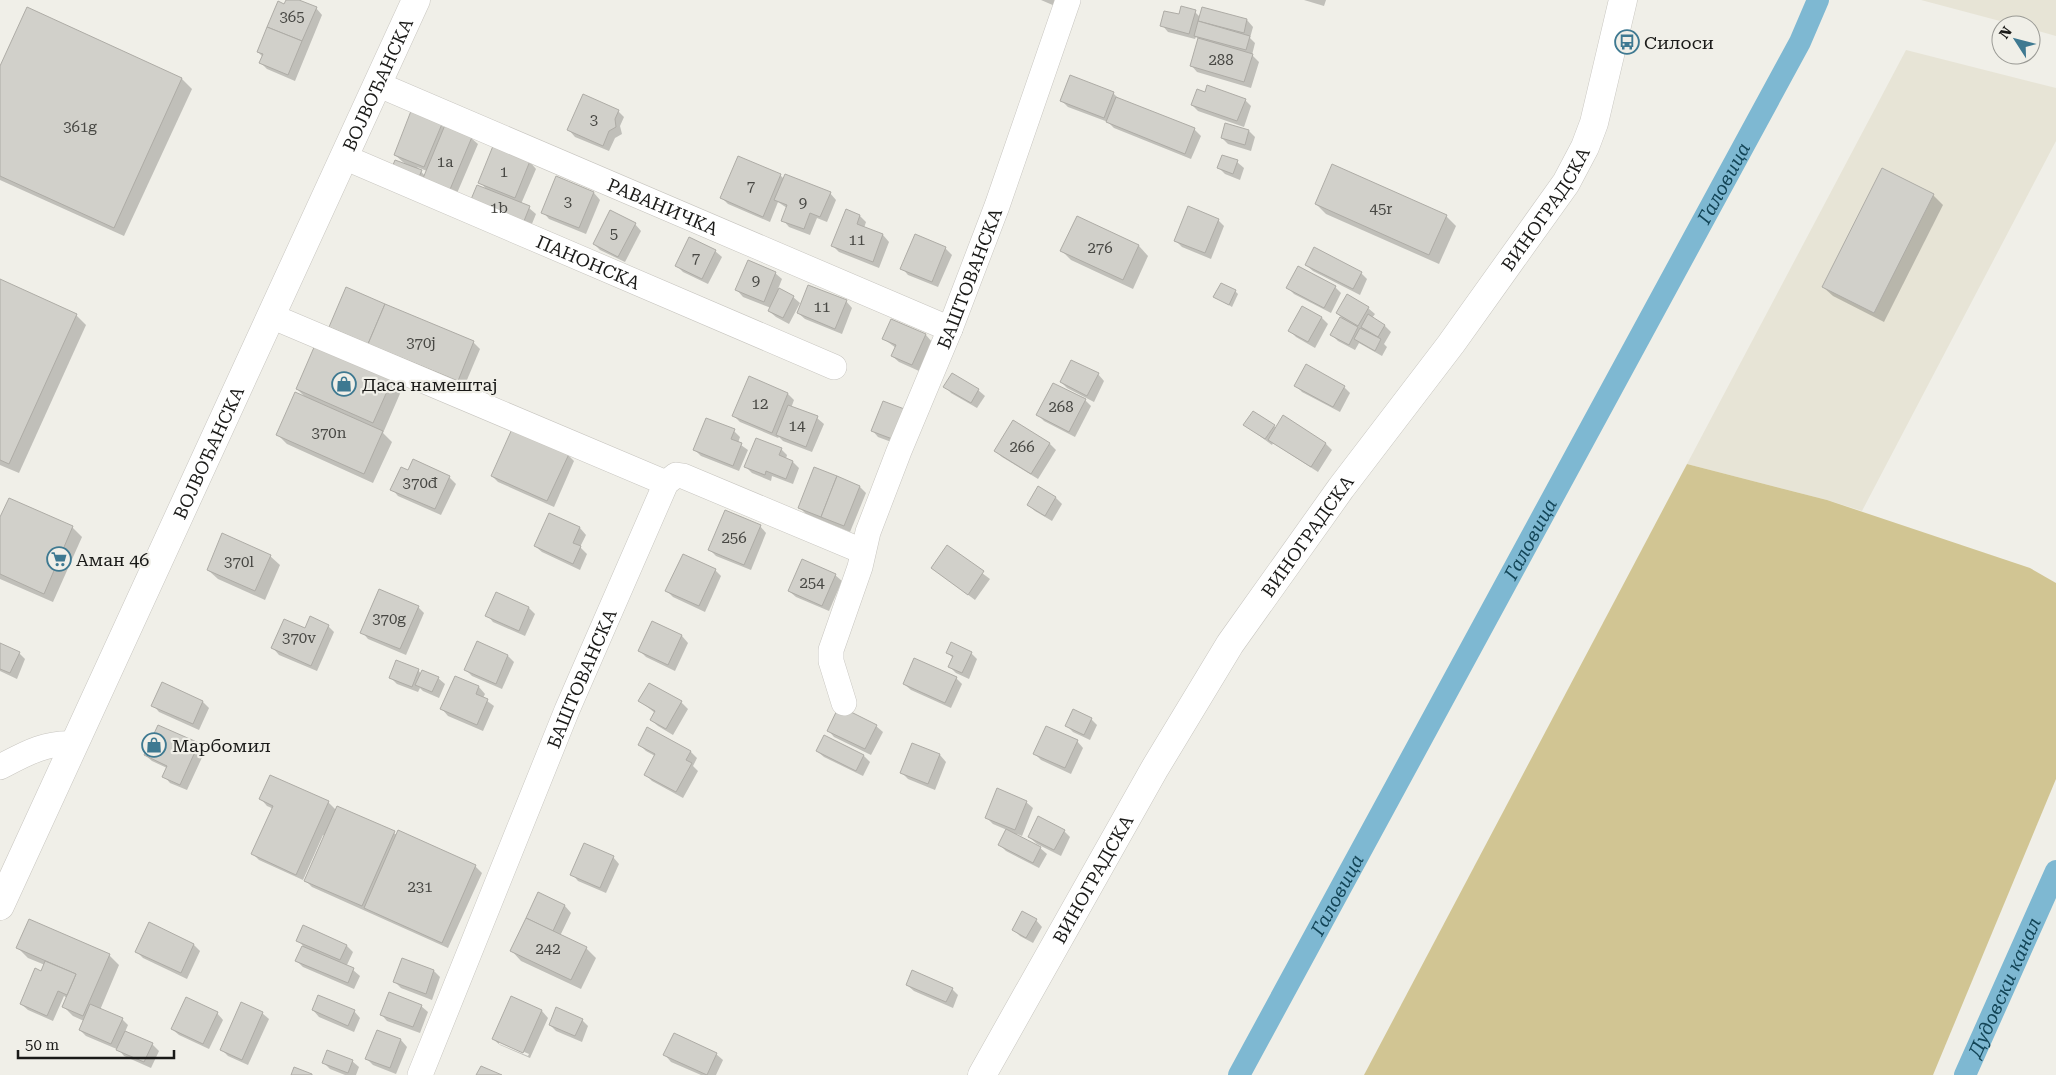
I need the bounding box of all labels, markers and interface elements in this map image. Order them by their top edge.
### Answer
house number: 365 [279,8,305,26]
street label: ВОЈВОЂАНСКА [338,14,417,154]
north arrow [1991,15,2041,65]
text: N [1996,23,2015,41]
bus stop icon: Силоси [1614,29,1640,55]
place label: Силоси [1644,32,1714,53]
house number: 288 [1208,51,1234,69]
house number: 3 [590,111,598,129]
house number: 361g [63,118,97,136]
water label: Галовица [1692,138,1755,229]
street label: ВИНОГРАДСКА [1497,143,1594,274]
house number: 1a [437,153,453,171]
house number: 1 [500,163,508,181]
street label: РАВАНИЧКА [604,173,722,239]
house number: 7 [747,177,755,195]
house number: 3 [564,193,572,211]
house number: 9 [799,194,807,212]
house number: 1b [490,199,508,217]
house number: 45r [1370,200,1392,218]
street label: БАШТОВАНСКА [932,205,1006,352]
house number: 5 [610,225,618,243]
street label: ПАНОНСКА [533,230,644,293]
house number: 11 [849,231,865,249]
house number: 276 [1087,239,1113,257]
house number: 7 [692,249,700,267]
house number: 9 [752,272,760,290]
house number: 11 [814,298,830,316]
house number: 370j [406,334,436,352]
shop icon: Даса намештај [331,371,357,397]
place label: Даса намештај [362,374,498,395]
street label: ВОЈВОЂАНСКА [169,383,248,522]
house number: 12 [752,395,768,413]
house number: 268 [1048,398,1074,416]
house number: 14 [789,417,806,435]
house number: 370n [312,424,347,442]
house number: 266 [1009,438,1035,456]
street label: ВИНОГРАДСКА [1257,471,1358,601]
house number: 370đ [403,474,438,492]
water label: Галовица [1498,494,1561,584]
house number: 256 [721,529,747,547]
supermarket icon: Аман 46 [46,546,72,572]
place label: Аман 46 [76,549,149,570]
house number: 370l [224,553,254,571]
house number: 254 [799,574,825,592]
street label: БАШТОВАНСКА [542,605,620,751]
house number: 370g [372,610,406,628]
house number: 370v [282,629,316,647]
shop icon: Марбомил [141,732,167,758]
place label: Марбомил [172,735,271,756]
street label: ВИНОГРАДСКА [1048,811,1137,947]
water label: Галовица [1305,850,1368,940]
house number: 231 [407,878,433,896]
water label: Дудовски канал [1962,914,2045,1062]
house number: 242 [535,940,561,958]
scale bar [18,1028,174,1060]
text: 50 m [25,1036,60,1054]

